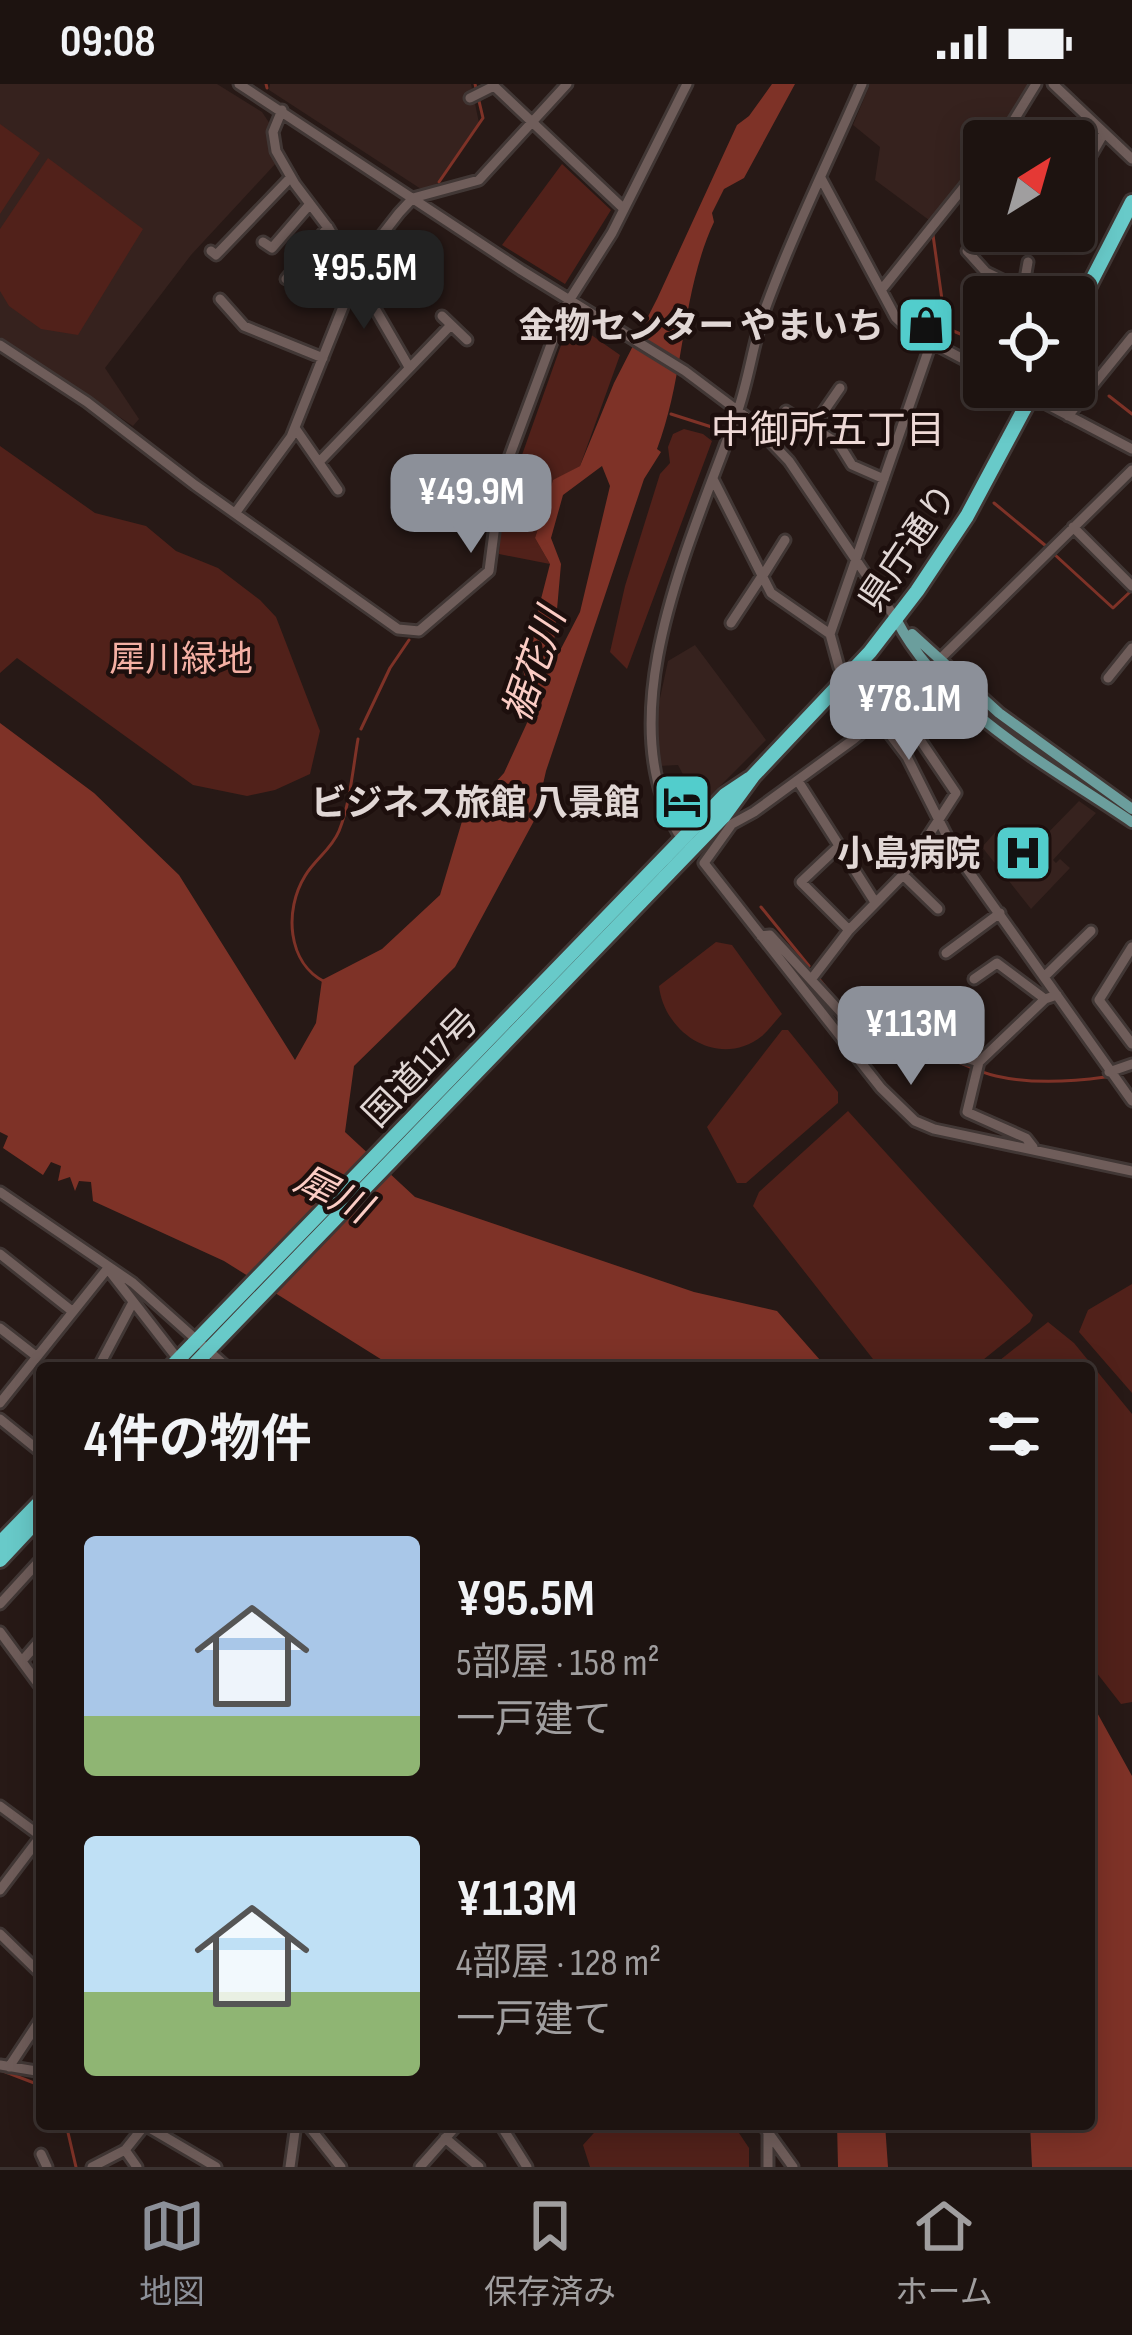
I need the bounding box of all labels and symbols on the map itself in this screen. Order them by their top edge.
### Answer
north arrow [963,120,1095,252]
pin: ¥95.5M [266,230,462,332]
shop icon: 金物センター やまいち [895,294,957,356]
place label: 金物センター やまいち [518,306,884,349]
district label: 中御所五丁目 [711,408,945,455]
pin: ¥49.9M [373,454,569,556]
street label: 県庁通り [851,477,967,620]
water label: 裾花川 [494,599,578,729]
park label: 犀川緑地 [109,639,253,682]
pin: ¥78.1M [811,661,1007,763]
hotel icon: ビジネス旅館 八景館 [651,771,713,833]
place label: ビジネス旅館 八景館 [310,783,640,826]
hospital icon: 小島病院 [992,822,1054,884]
place label: 小島病院 [837,834,981,877]
pin: ¥113M [827,986,995,1088]
street label: 国道117号 [355,1001,489,1137]
water label: 犀川 [286,1157,381,1236]

